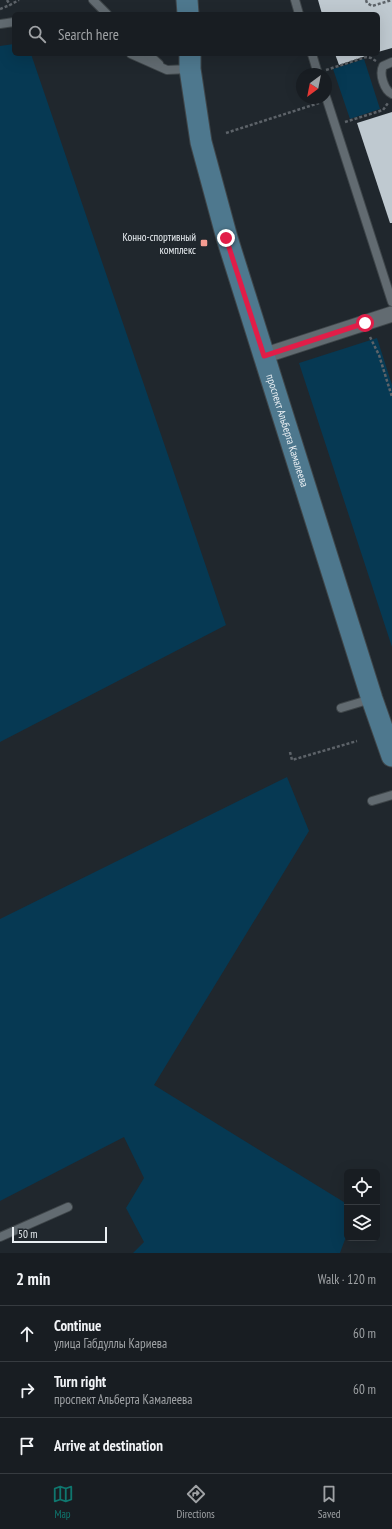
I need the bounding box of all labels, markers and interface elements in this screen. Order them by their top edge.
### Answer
search box [12,12,380,56]
icon: search [26,23,48,45]
text: Search here [58,25,119,44]
north arrow [296,68,332,104]
route end [217,229,235,247]
place label: Конно-спортивный комплекс [122,230,196,257]
marker: Конно-спортивный комплекс [199,238,209,248]
route start [356,314,374,332]
street label: проспект Альберта Камалеева [263,372,312,489]
map controls [344,1169,380,1241]
button: locate [344,1169,380,1205]
button: layers [344,1205,380,1241]
scale bar [12,1225,107,1244]
text: 50 m [18,1227,37,1241]
text: 2 min [16,1268,50,1290]
text: Walk · 120 m [318,1271,376,1288]
text: Continue [54,1316,101,1335]
icon: ahead [16,1323,38,1345]
text: 60 m [353,1325,376,1342]
text: улица Габдуллы Кариева [54,1335,167,1352]
text: Turn right [54,1372,106,1391]
icon: right [16,1379,38,1401]
text: 60 m [353,1381,376,1398]
text: проспект Альберта Камалеева [54,1391,193,1408]
icon: arrive [16,1435,38,1457]
text: Arrive at destination [54,1436,163,1455]
tab: Map [52,1483,74,1521]
tab: Directions [177,1483,215,1521]
tab: Saved [318,1483,340,1521]

